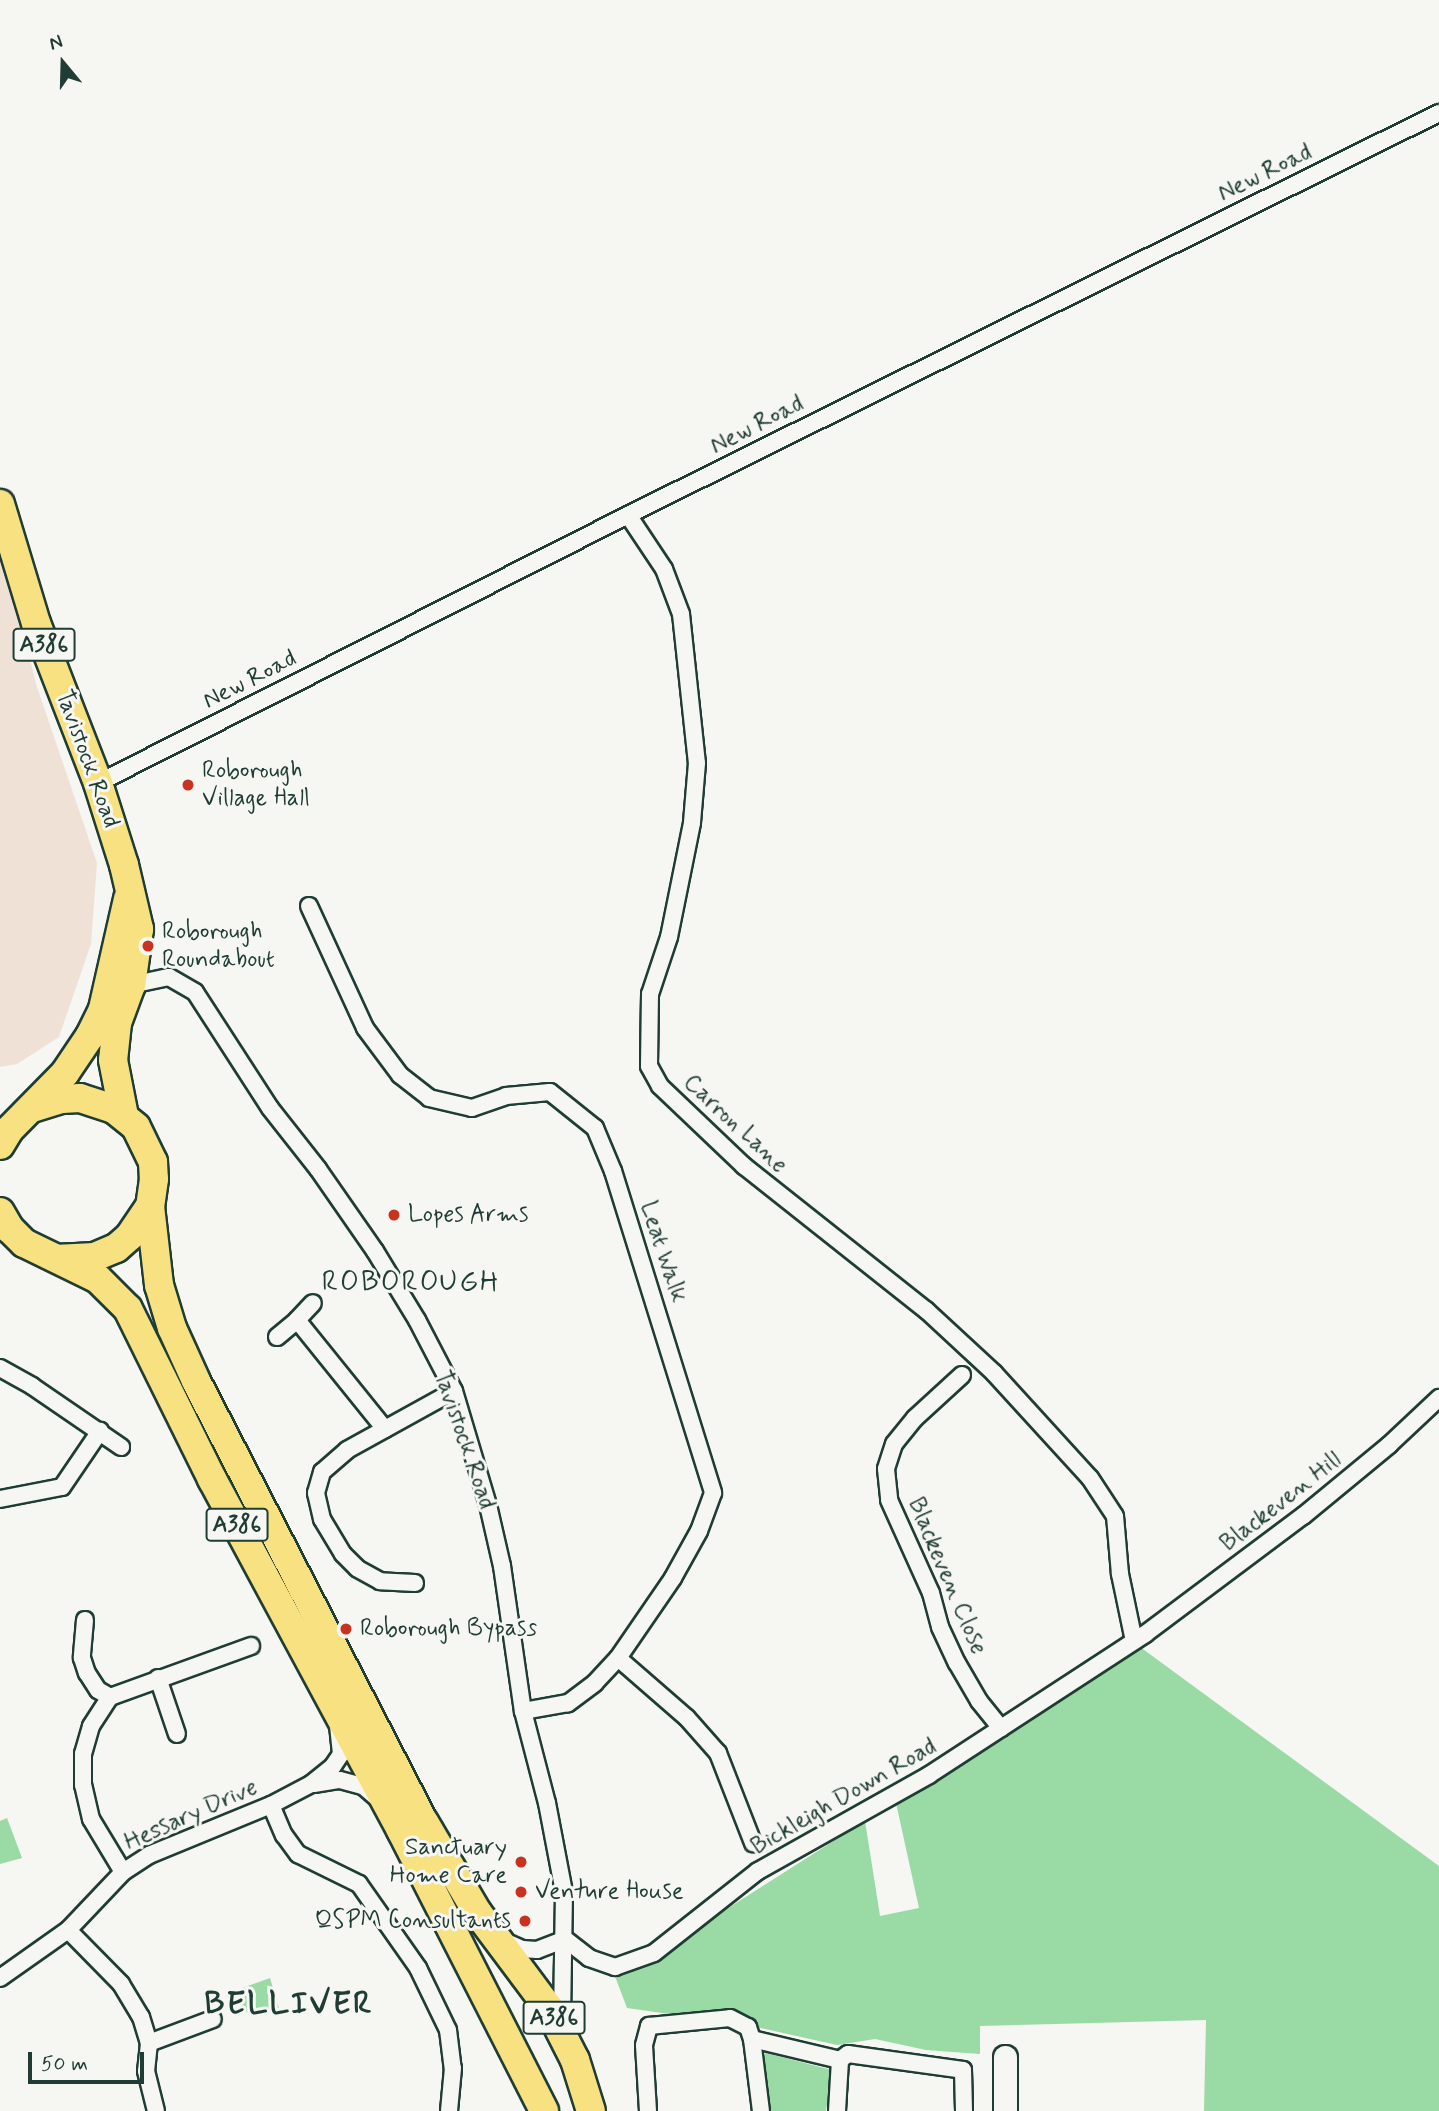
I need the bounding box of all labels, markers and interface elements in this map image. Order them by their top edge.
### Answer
north arrow [28,28,98,98]
text: N [46,29,66,57]
street label: New Road [1215,139,1315,207]
street label: New Road [707,390,807,460]
road number: A386 [12,625,76,664]
street label: New Road [200,645,300,715]
street label: Tavistock Road [49,687,125,831]
place label: Roborough Village Hall [202,757,312,813]
marker: Roborough Village Hall [180,777,196,793]
place label: Roborough Roundabout [162,918,275,974]
marker: Roborough Roundabout [140,938,156,954]
street label: Carron Lane [678,1070,792,1178]
street label: Leat Walk [633,1198,693,1306]
place label: Lopes Arms [408,1201,528,1229]
marker: Lopes Arms [386,1207,402,1223]
district label: ROBOROUGH [324,1266,498,1300]
street label: Tavistock Road [427,1368,501,1512]
street label: Blackeven Hill [1215,1446,1347,1558]
street label: Blackeven Close [901,1493,993,1659]
road number: A386 [205,1506,268,1544]
place label: Roborough Bypass [360,1615,538,1643]
marker: Roborough Bypass [338,1621,354,1637]
street label: Bickleigh Down Road [745,1732,943,1862]
street label: Hessary Drive [121,1773,261,1857]
place label: Sanctuary Home Care [391,1834,507,1890]
marker: Sanctuary Home Care [513,1854,529,1870]
place label: Venture House [535,1878,682,1906]
marker: Venture House [513,1884,529,1900]
place label: QSPM Consultants [308,1907,511,1935]
marker: QSPM Consultants [517,1913,533,1929]
district label: BELLIVER [207,1985,371,2023]
road number: A386 [522,1998,586,2038]
scale bar [32,2038,147,2082]
text: 50 m [41,2050,88,2078]

